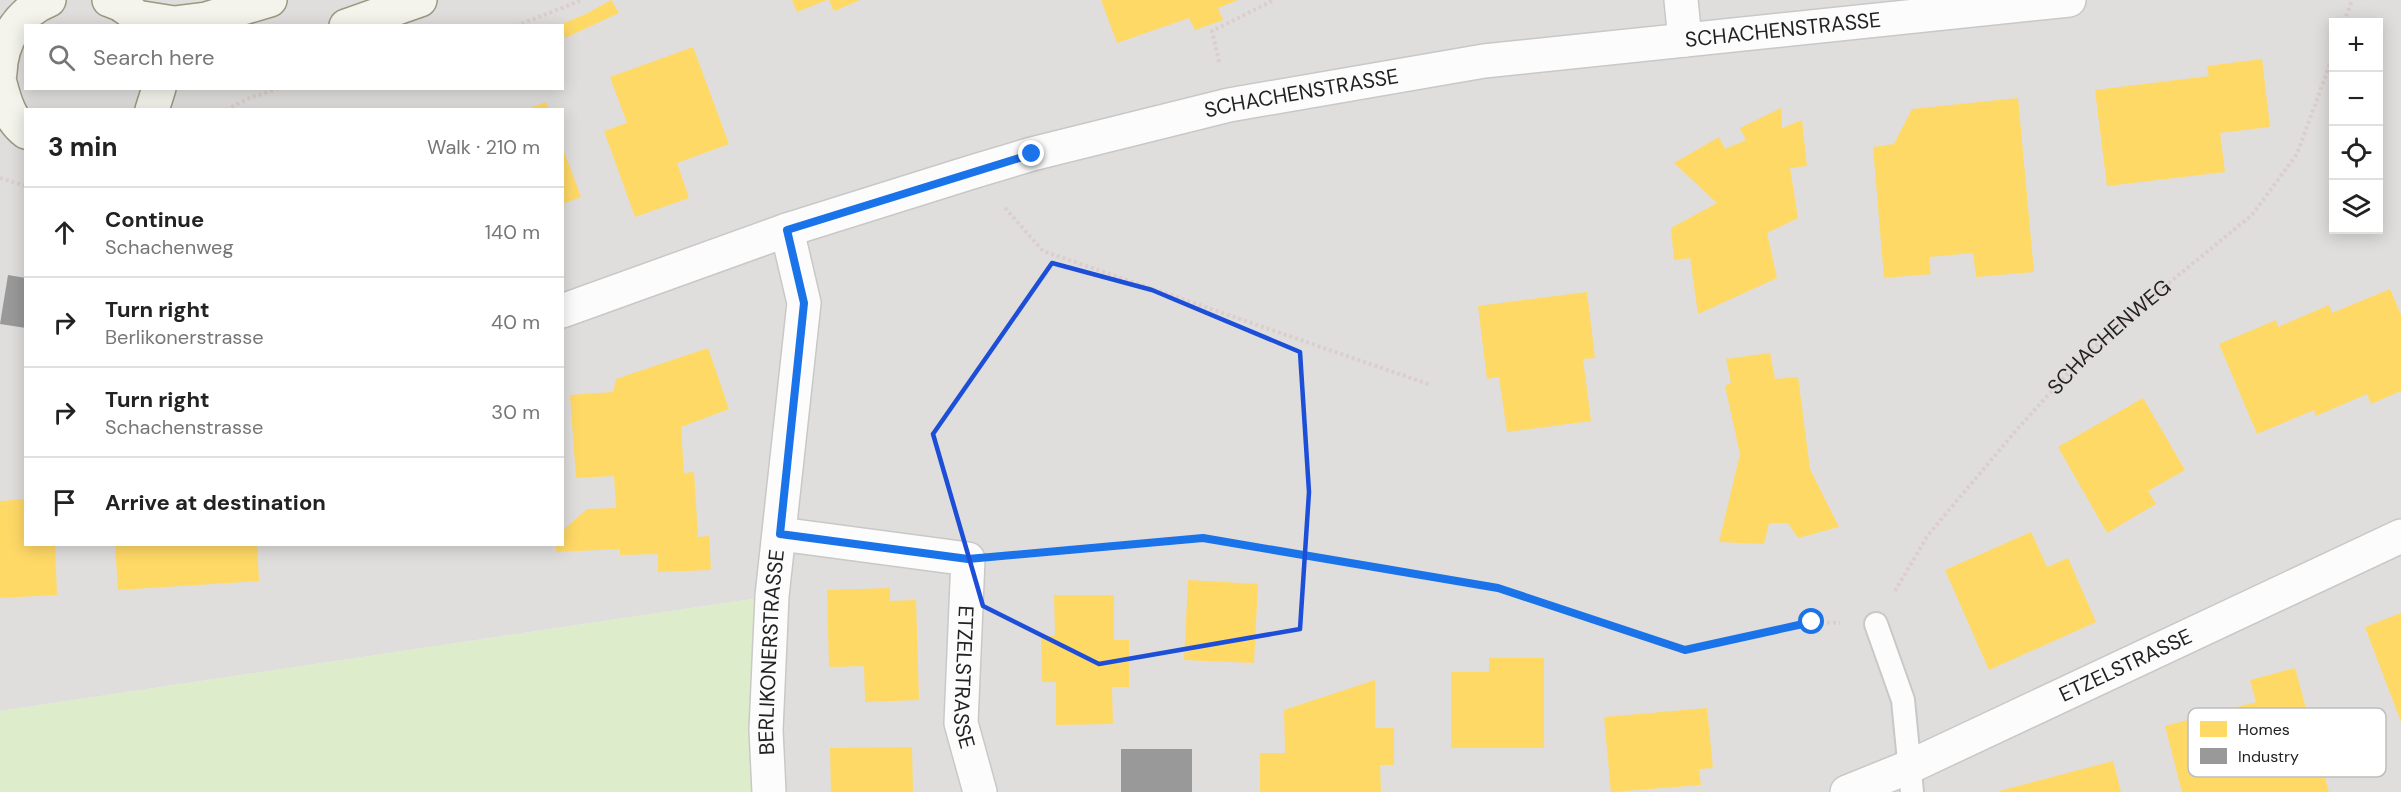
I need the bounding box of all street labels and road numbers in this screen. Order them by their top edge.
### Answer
street label: SCHACHENSTRASSE [1684,6,1882,54]
street label: SCHACHENSTRASSE [1201,62,1401,125]
street label: SCHACHENWEG [2041,273,2177,401]
street label: BERLIKONERSTRASSE [752,548,791,756]
street label: ETZELSTRASSE [947,605,981,752]
street label: ETZELSTRASSE [2055,622,2196,709]

